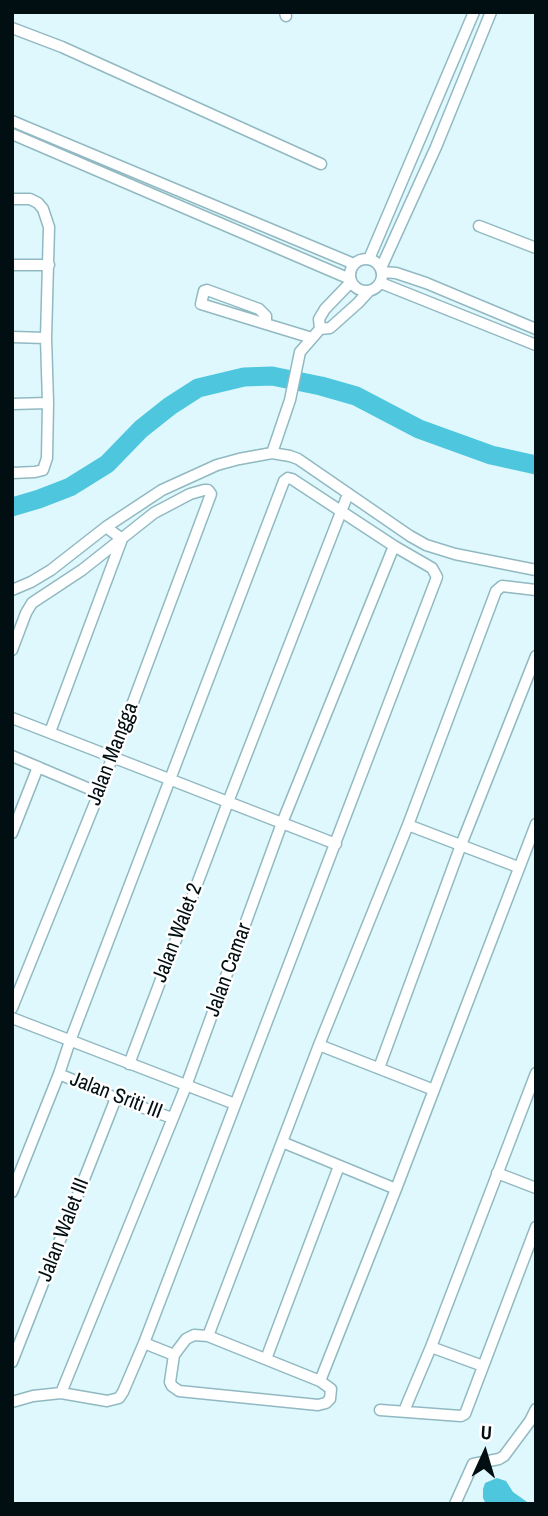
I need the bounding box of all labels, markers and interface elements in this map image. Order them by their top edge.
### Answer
street label: Jalan Mangga [82,699,144,809]
street label: Jalan Walet 2 [148,880,208,986]
street label: Jalan Camar [200,920,258,1020]
street label: Jalan Sriti III [66,1067,166,1125]
street label: Jalan Walet III [33,1175,95,1285]
north arrow [450,1418,520,1488]
text: U [480,1419,493,1445]

